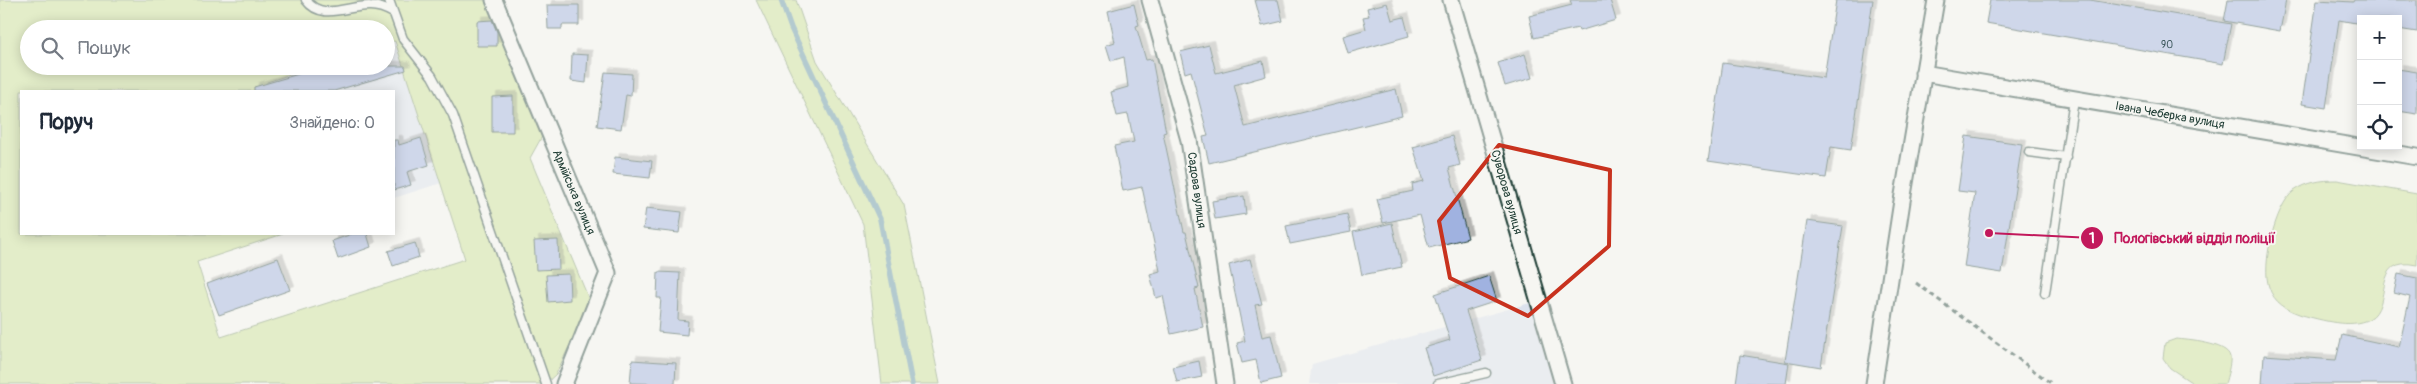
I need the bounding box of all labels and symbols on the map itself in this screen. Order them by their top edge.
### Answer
house number: 90 [2161,39,2173,51]
street label: Івана Чеберка вулиця [2114,98,2226,133]
street label: Армійська вулиця [549,147,598,237]
street label: Суворова вулиця [1487,148,1526,236]
street label: Садова вулиця [1184,151,1209,229]
callout: Пологівський відділ поліції [2080,223,2286,252]
text: 1 [2089,229,2095,248]
text: Пологівський відділ поліції [2114,230,2276,247]

